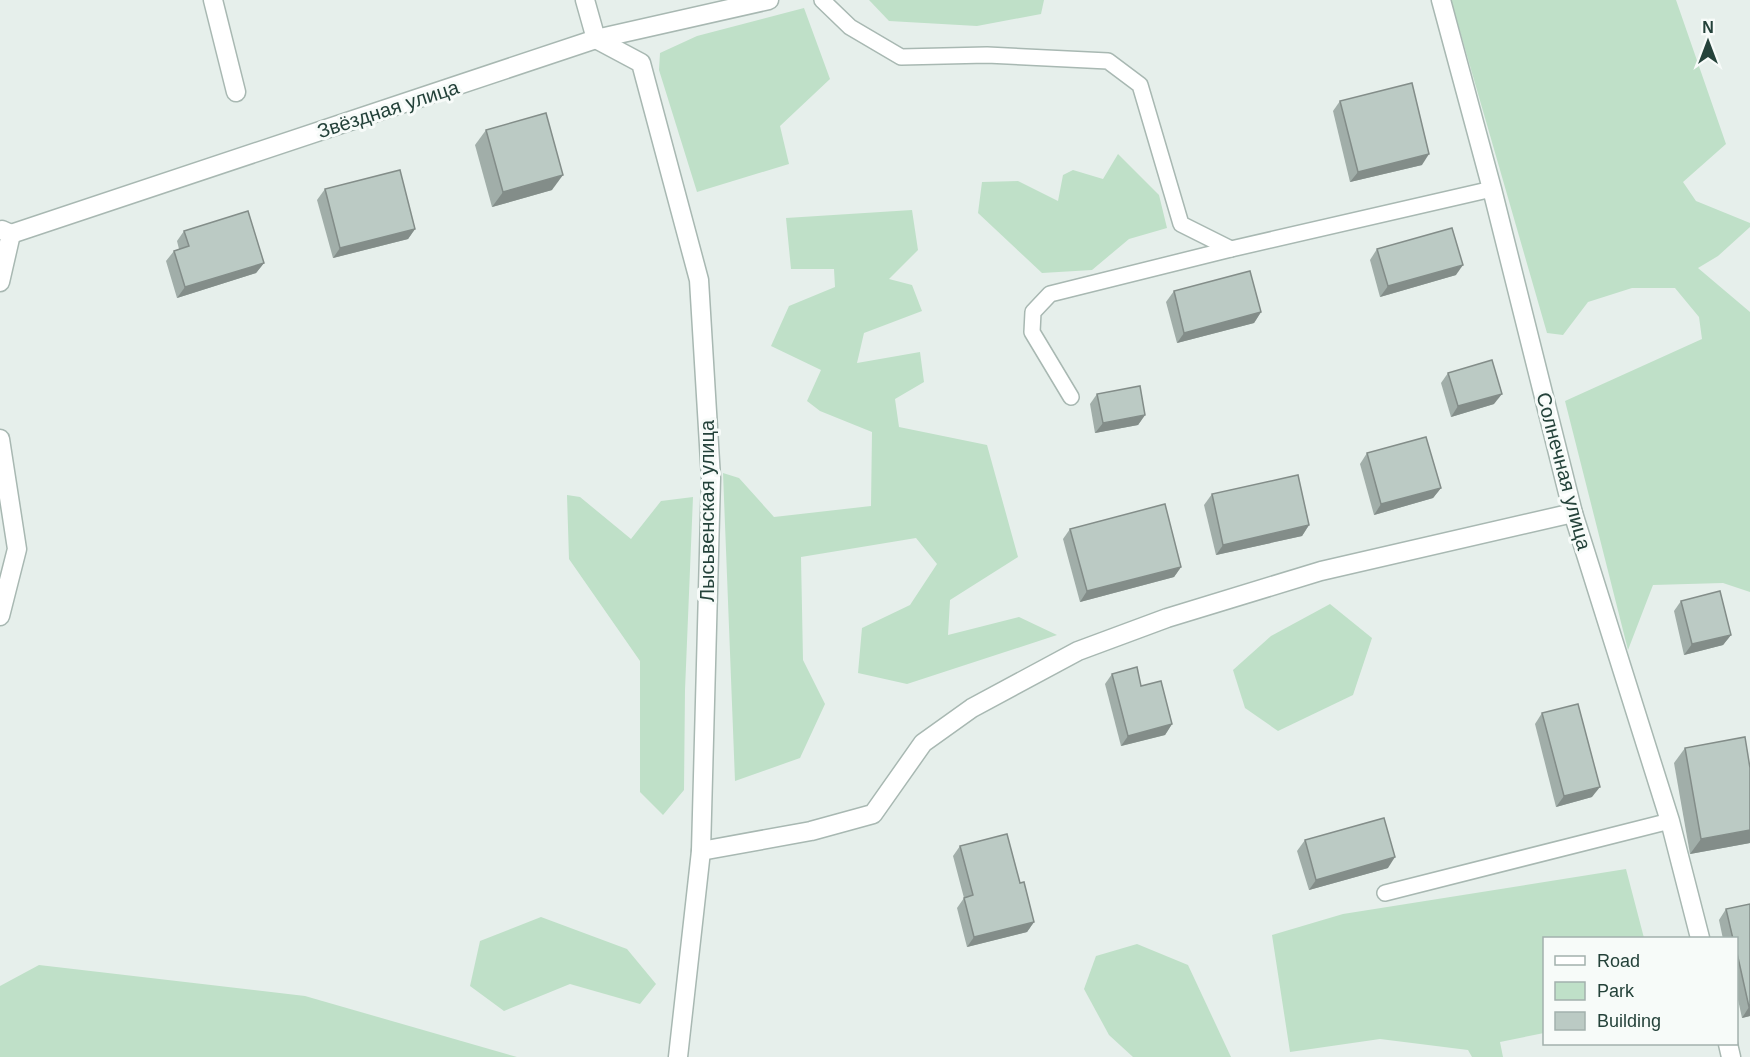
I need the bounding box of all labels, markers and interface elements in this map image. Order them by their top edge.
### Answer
north arrow [1678,12,1738,72]
text: N [1702,19,1714,36]
street label: Звёздная улица [314,75,462,142]
street label: Солнечная улица [1532,390,1596,553]
street label: Лысьвенская улица [696,419,718,602]
legend [1543,937,1738,1045]
text: Road [1597,951,1640,971]
text: Park [1597,981,1635,1001]
text: Building [1597,1011,1661,1031]

